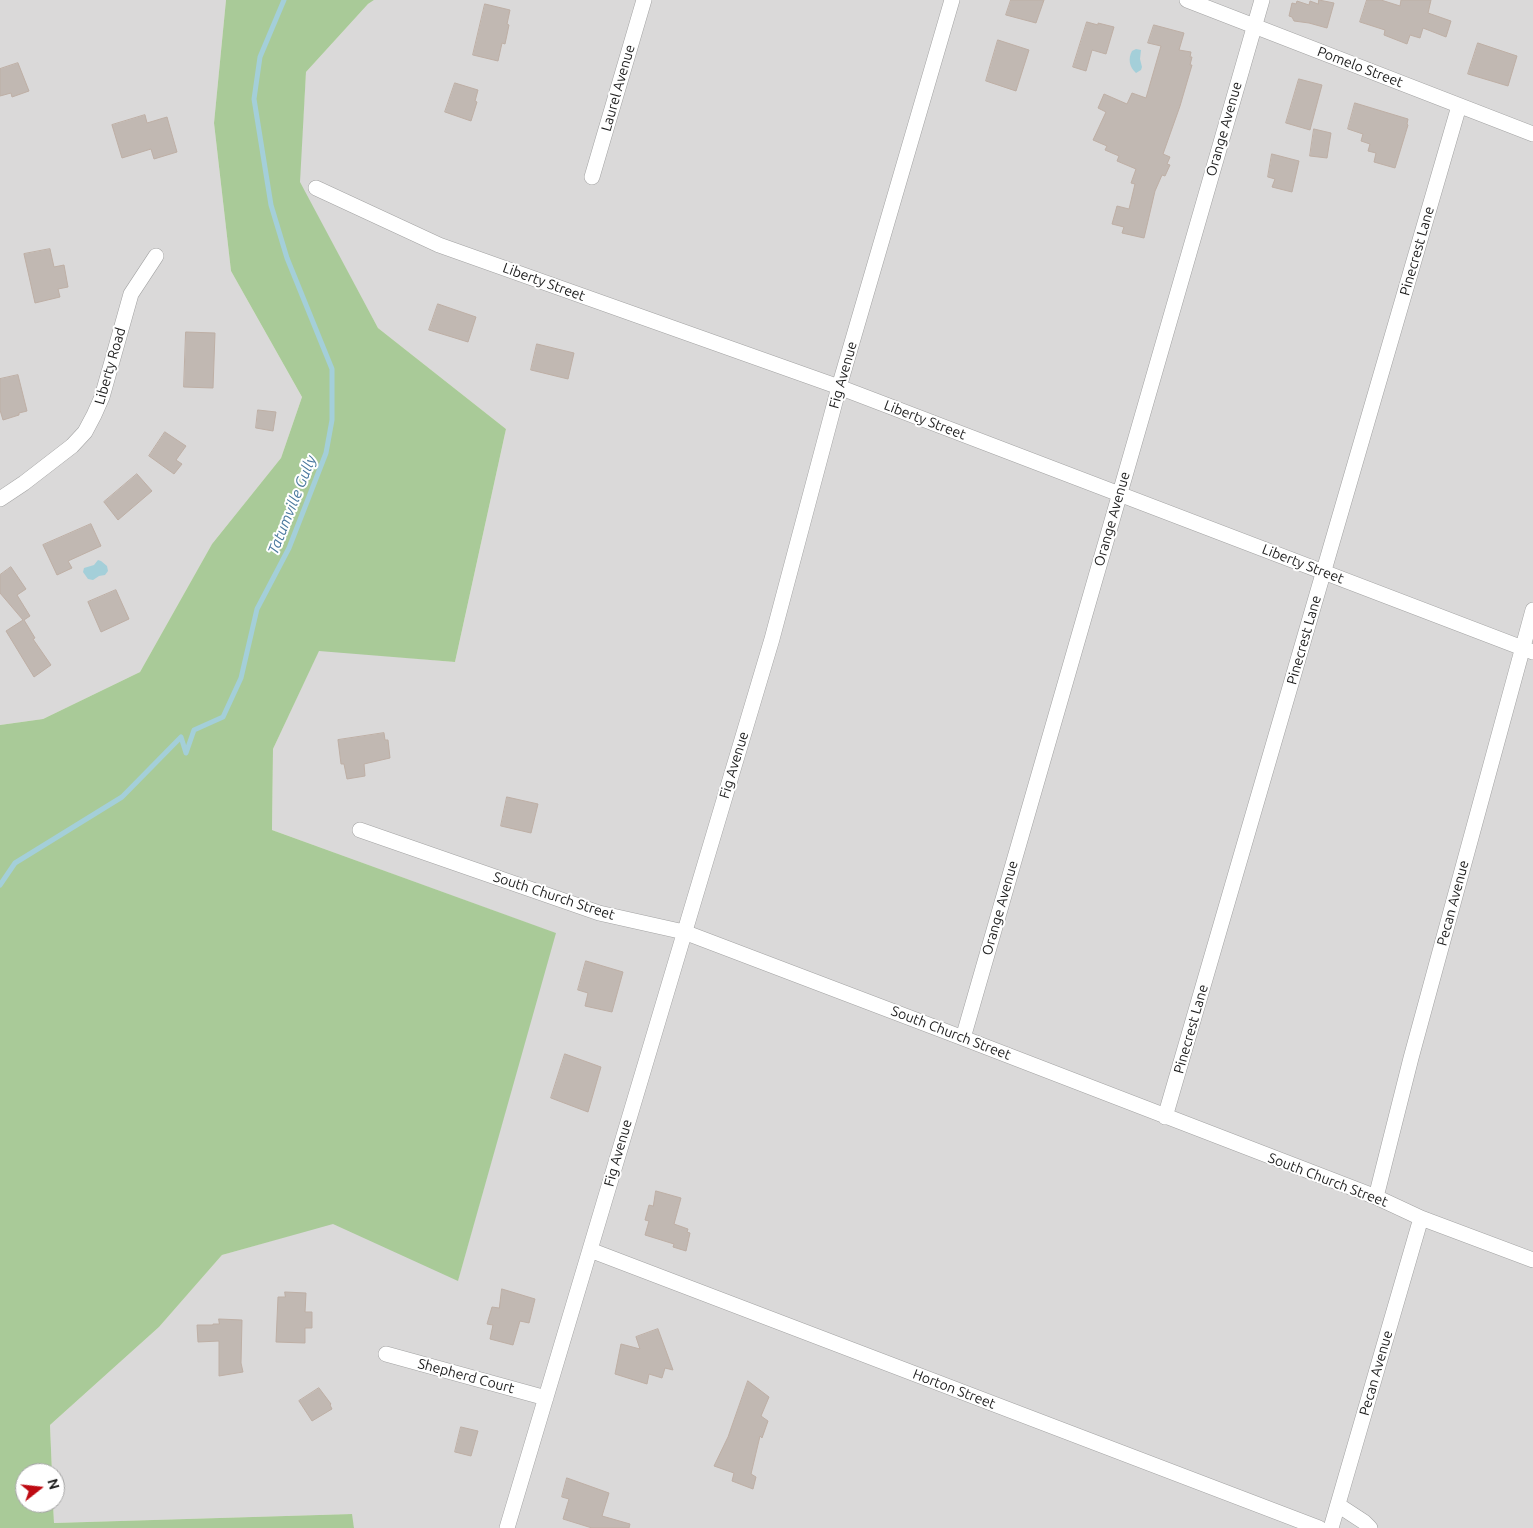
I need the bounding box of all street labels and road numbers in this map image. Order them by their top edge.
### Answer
street label: Laurel Avenue [598,43,638,133]
street label: Pomelo Street [1315,43,1405,91]
street label: Orange Avenue [1202,80,1246,178]
street label: Pinecrest Lane [1396,205,1438,297]
street label: Liberty Street [501,259,587,305]
street label: Liberty Road [91,325,129,407]
street label: Fig Avenue [825,339,861,411]
street label: Liberty Street [882,397,968,443]
street label: Orange Avenue [1090,470,1134,568]
street label: Liberty Street [1260,541,1346,587]
street label: Pinecrest Lane [1283,594,1325,686]
street label: Fig Avenue [716,729,752,801]
street label: Pecan Avenue [1434,858,1472,948]
street label: Orange Avenue [978,859,1022,957]
street label: South Church Street [491,868,617,924]
street label: Pinecrest Lane [1170,983,1212,1075]
street label: South Church Street [889,1002,1013,1064]
street label: Fig Avenue [600,1117,636,1189]
street label: South Church Street [1266,1149,1390,1211]
street label: Pecan Avenue [1356,1328,1396,1418]
street label: Shepherd Court [416,1355,516,1397]
street label: Horton Street [910,1366,998,1412]

